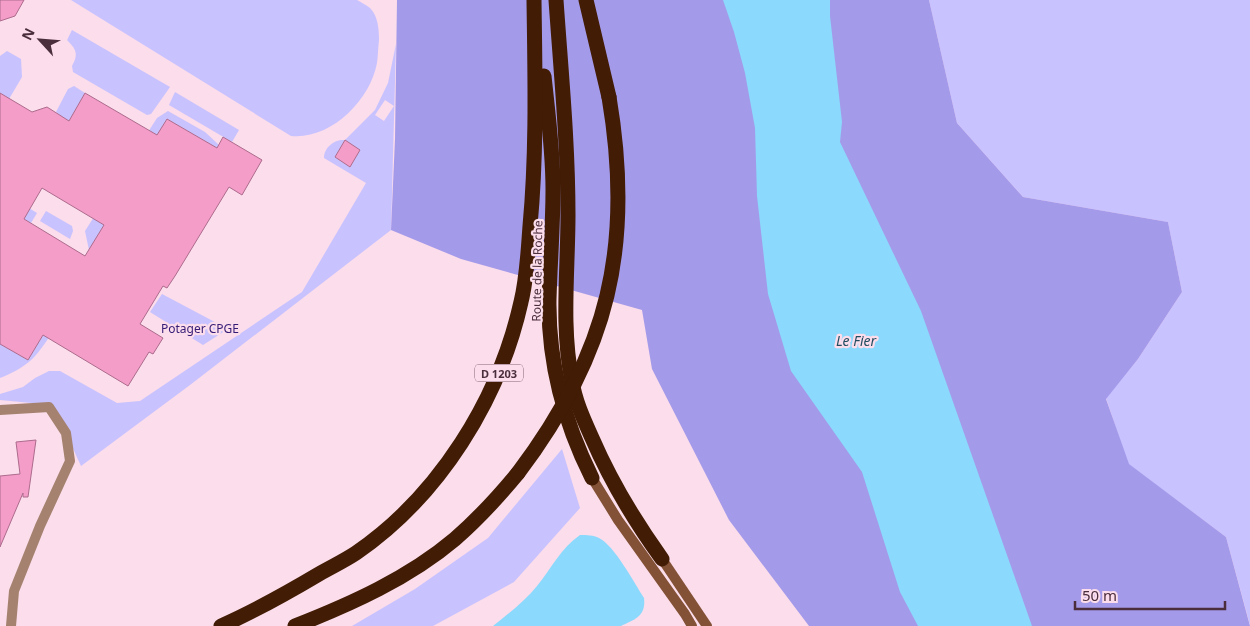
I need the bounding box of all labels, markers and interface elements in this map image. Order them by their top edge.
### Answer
north arrow [15,15,65,65]
text: N [17,25,39,43]
street label: Route de la Roche [528,220,546,322]
park label: Potager CPGE [161,320,239,337]
water label: Le Fier [836,331,877,350]
road number: D 1203 [475,364,523,382]
scale bar [1075,578,1225,610]
text: 50 m [1082,585,1117,605]

